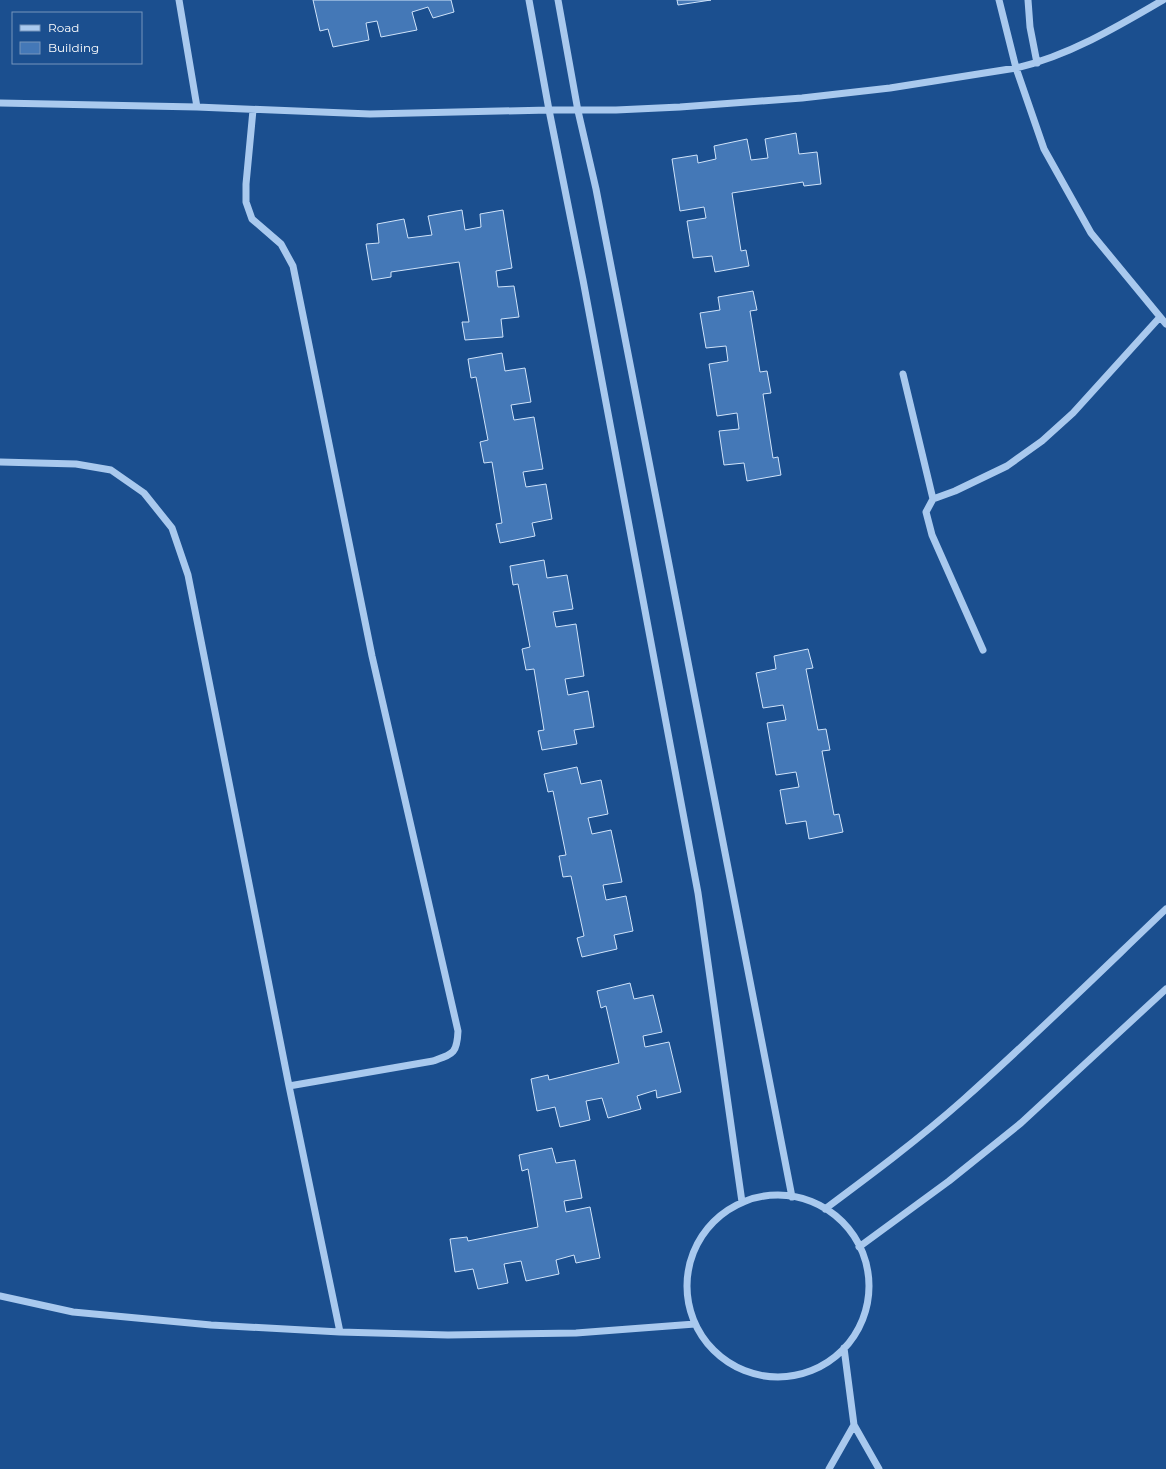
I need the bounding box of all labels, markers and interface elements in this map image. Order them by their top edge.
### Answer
legend [12,12,142,64]
text: Road [48,20,79,35]
text: Building [48,40,99,55]

